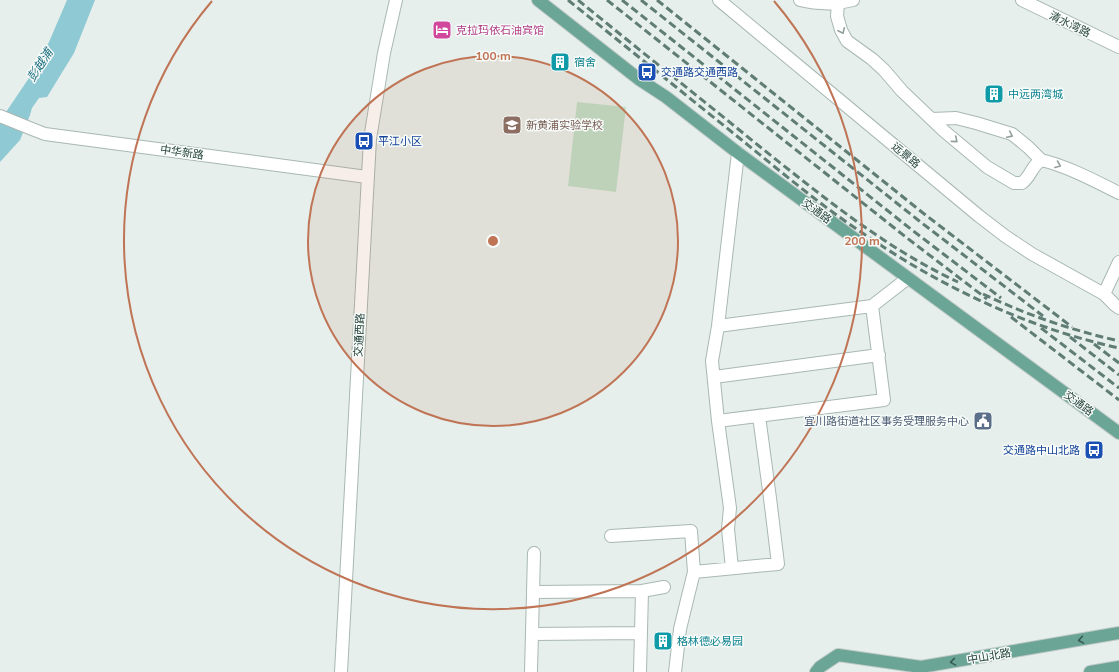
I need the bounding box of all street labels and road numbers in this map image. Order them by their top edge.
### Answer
street label: 清水湾路 [1047,8,1093,40]
street label: 远景路 [889,139,923,171]
street label: 中华新路 [159,142,205,162]
street label: 交通路 [800,196,834,226]
street label: 交通西路 [351,313,367,357]
street label: 交通路 [1062,388,1096,418]
street label: 中山北路 [966,645,1012,667]

